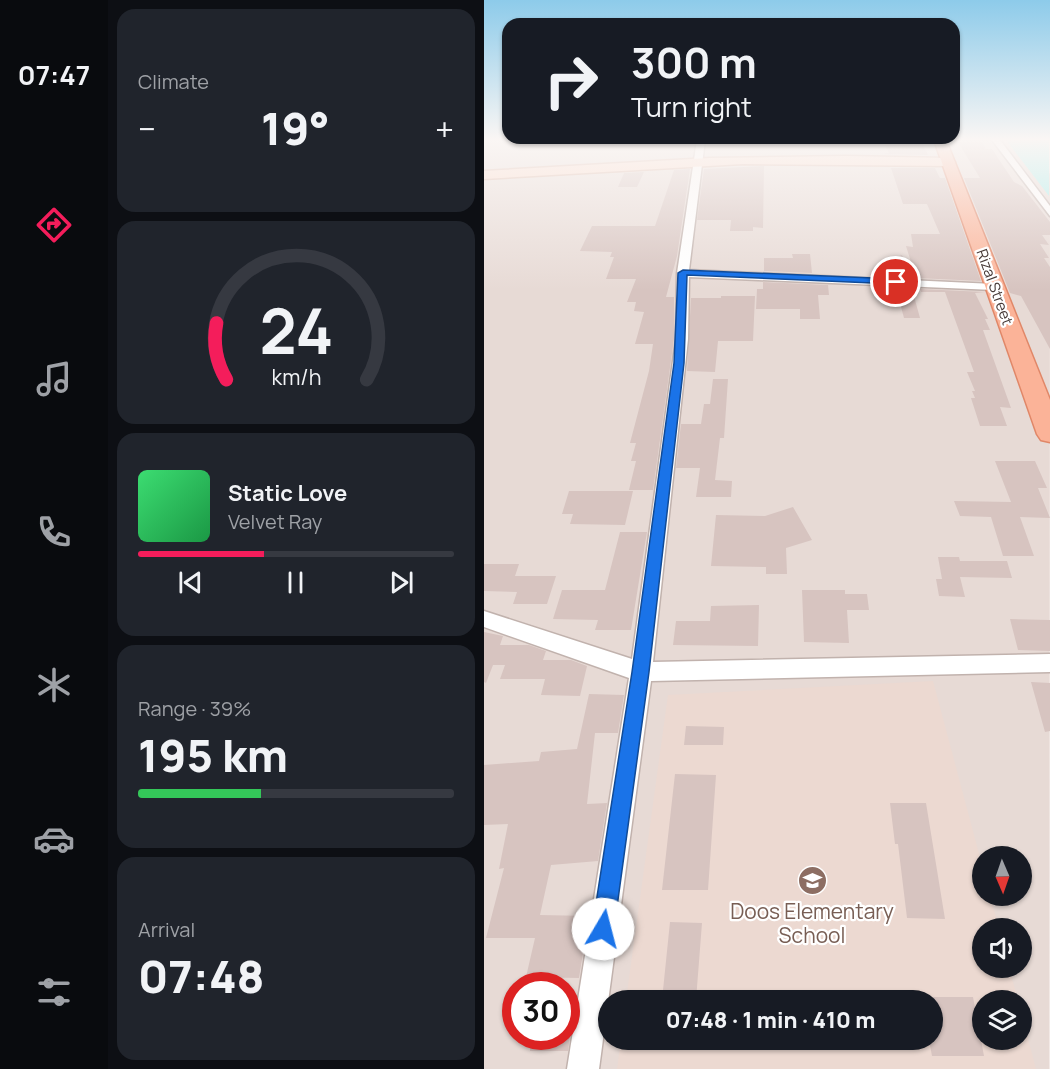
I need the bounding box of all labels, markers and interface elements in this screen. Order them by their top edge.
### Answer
text: 300 m [631,33,757,91]
icon: right [532,42,610,120]
text: 07:47 [18,56,90,93]
text: Climate [138,68,209,95]
text: Turn right [631,88,752,125]
text: 19° [261,97,330,159]
text: − [138,106,156,151]
text: + [435,106,454,151]
icon: directions [33,204,75,246]
street label: Rizal Street [972,246,1018,328]
pin [870,256,921,307]
icon: arrive [879,265,912,298]
text: 24 [259,287,333,373]
icon: music [33,358,75,400]
text: km/h [271,362,321,391]
text: Static Love [228,478,347,508]
text: Velvet Ray [228,508,322,535]
icon: phone [33,511,75,553]
icon: previous [174,566,207,599]
icon: pause [279,566,312,599]
icon: next [385,566,418,599]
icon: climate [33,664,75,706]
text: Range · 39% [138,695,251,722]
text: 195 km [138,724,288,786]
icon: car [33,818,75,860]
north arrow [972,846,1032,906]
map controls [972,846,1032,1050]
school or university icon: Doos Elementary School [796,864,828,896]
position arrow [571,897,635,961]
place label: Doos Elementary School [730,897,894,949]
text: Arrival [138,916,195,943]
button: sound [972,918,1032,978]
text: 07:48 [138,945,265,1007]
icon: filters [33,971,75,1013]
speed limit sign: 30 [502,972,580,1050]
button: layers [972,990,1032,1050]
text: 07:48 · 1 min · 410 m [666,1005,875,1035]

